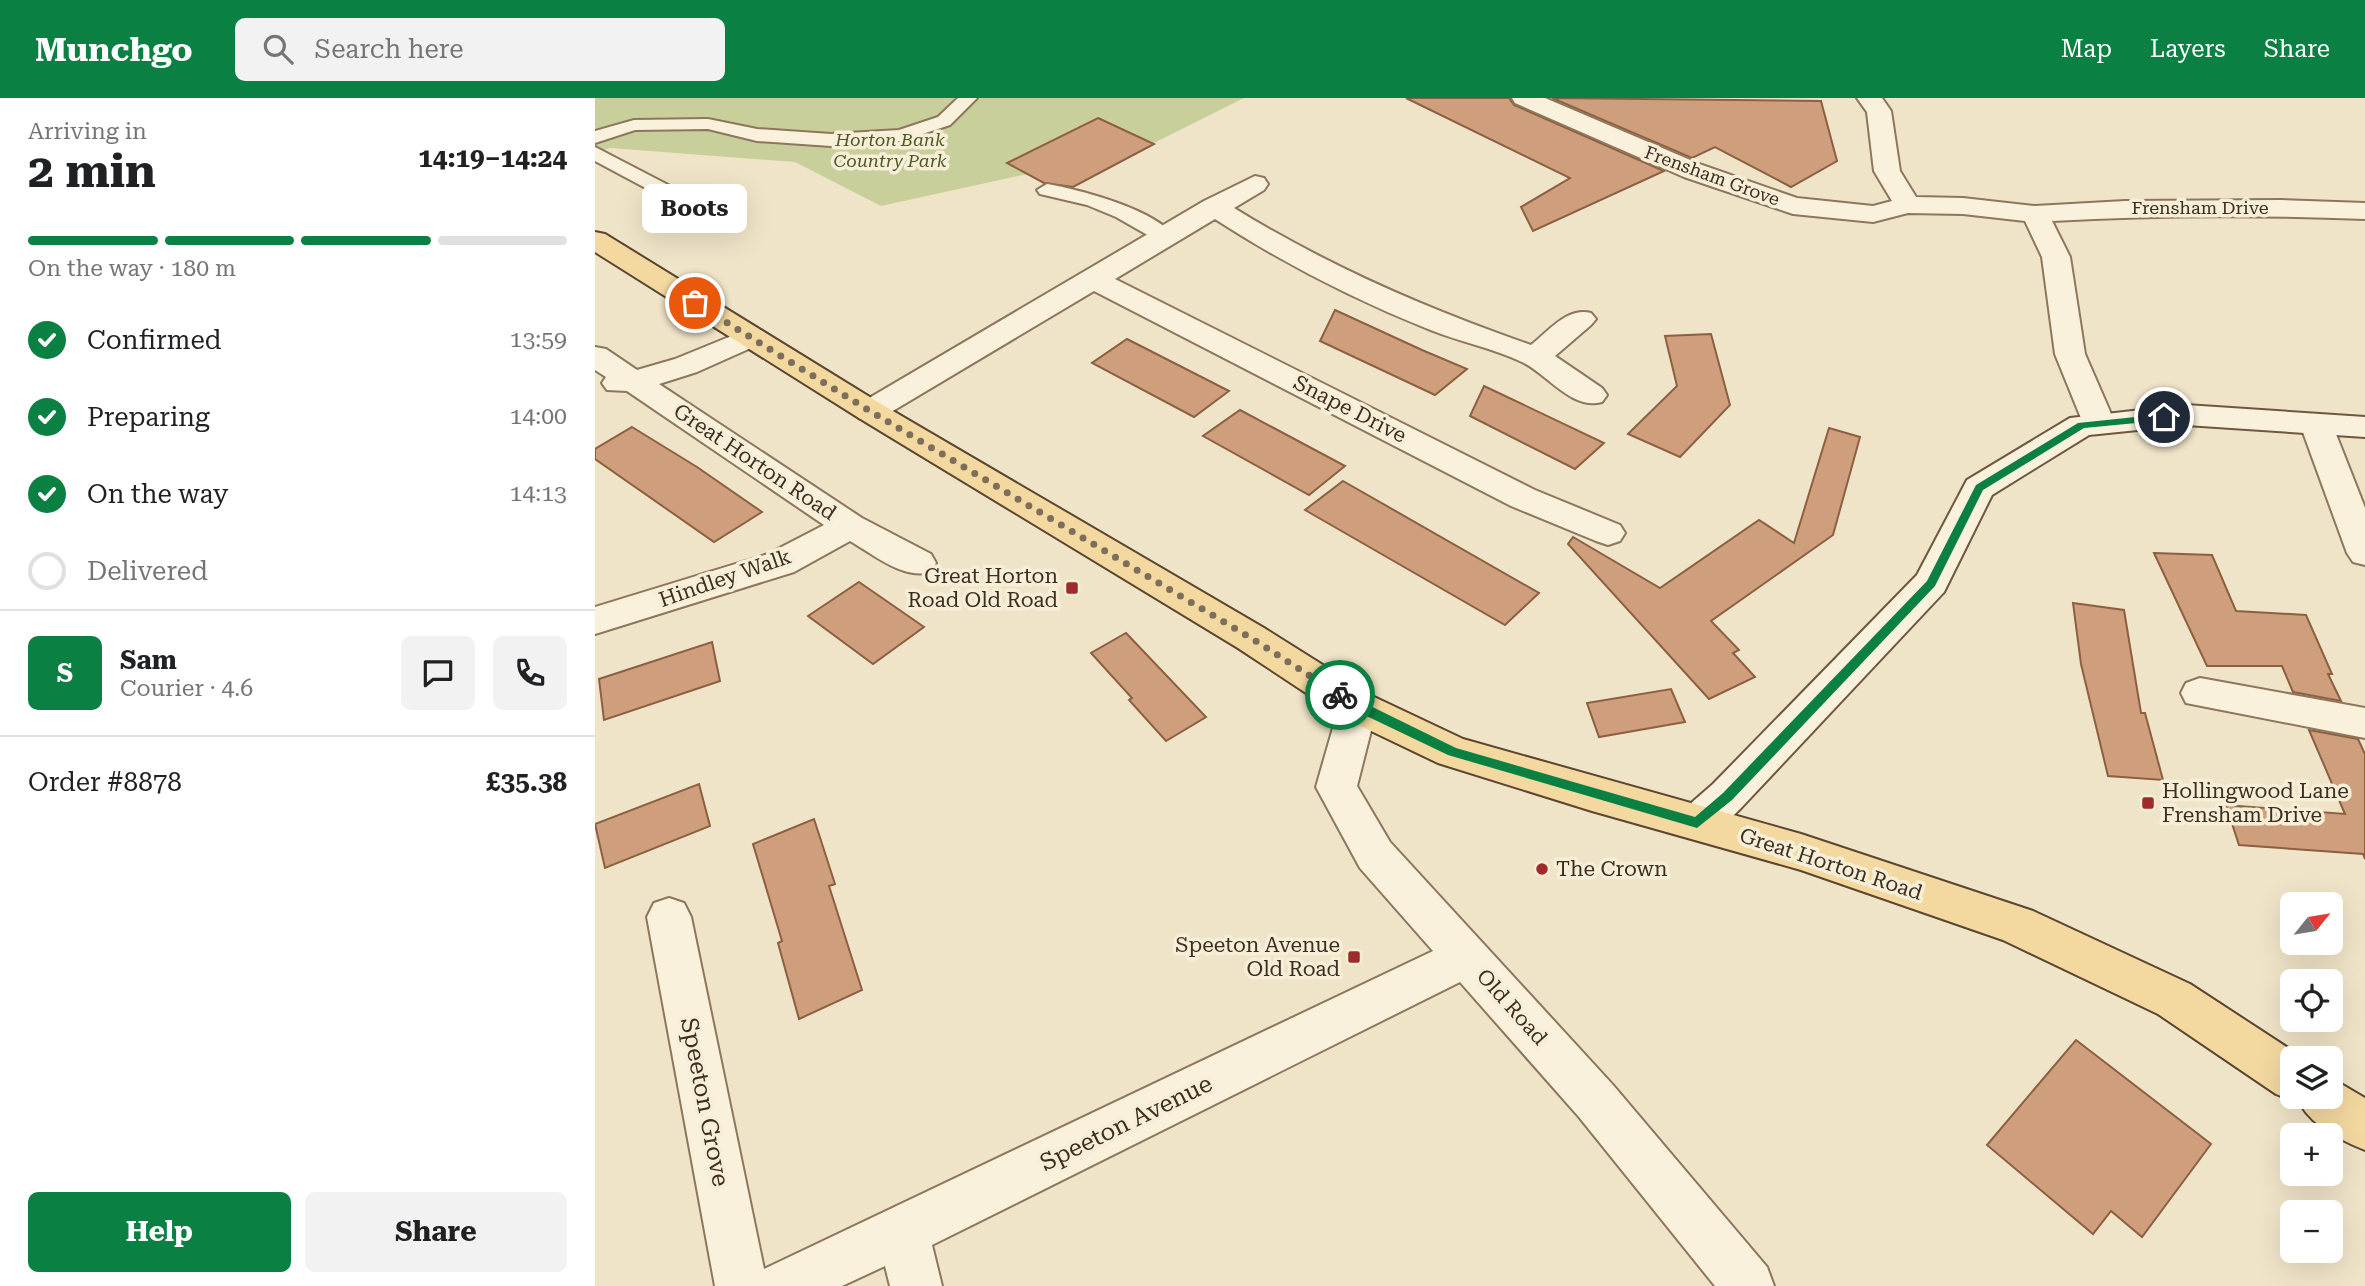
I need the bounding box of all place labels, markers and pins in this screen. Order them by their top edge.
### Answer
callout: Boots [643,184,747,233]
pin [665,273,725,333]
pin [2134,387,2194,447]
place label: Great Horton Road Old Road [908,564,1059,612]
marker: Great Horton Road Old Road [1064,580,1080,596]
place label: Hollingwood Lane Frensham Drive [2162,779,2349,827]
marker: Hollingwood Lane Frensham Drive [2140,795,2156,811]
place label: The Crown [1556,857,1668,881]
marker: The Crown [1534,861,1550,877]
place label: Speeton Avenue Old Road [1175,933,1341,981]
marker: Speeton Avenue Old Road [1346,949,1362,965]

